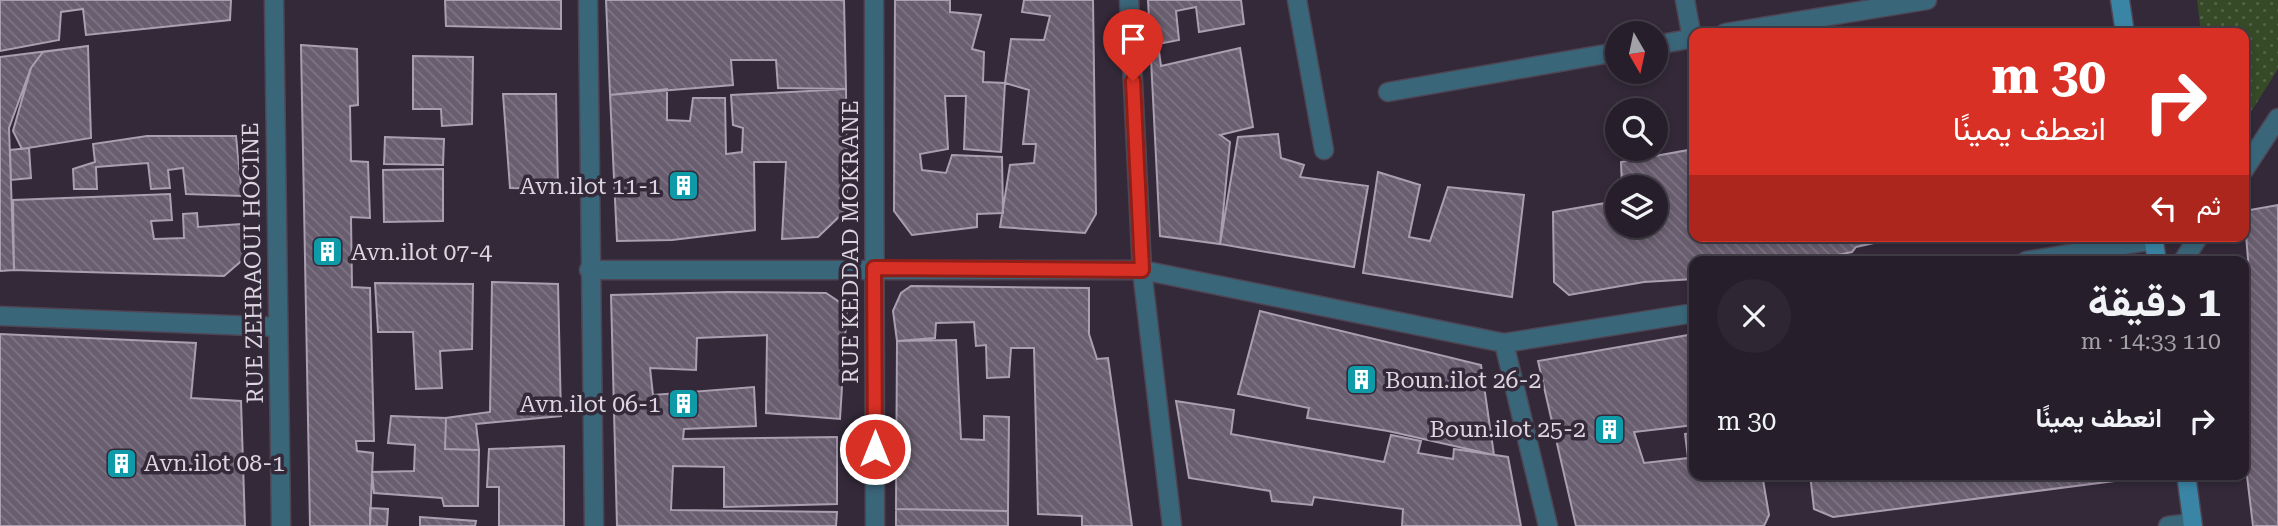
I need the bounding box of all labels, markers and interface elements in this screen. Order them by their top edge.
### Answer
pin [1103,9,1163,81]
icon: arrive [1114,20,1152,58]
north arrow [1605,21,1668,84]
map controls [1605,21,1668,238]
text: 30 m [1991,48,2106,105]
icon: right [2130,56,2221,147]
button: search [1605,98,1668,161]
street label: RUE KEDDAD MOKRANE [837,100,864,384]
text: انعطف يمينًا [1953,110,2106,148]
street label: RUE ZEHRAOUI HOCINE [237,122,269,404]
building icon: Avn.ilot 11-1 [667,169,701,203]
place label: Avn.ilot 11-1 [520,173,661,200]
button: layers [1605,175,1668,238]
icon: left [2145,189,2183,227]
text: ثم [2197,191,2221,221]
building icon: Avn.ilot 07-4 [311,235,345,269]
place label: Avn.ilot 07-4 [351,239,492,266]
text: 1 دقيقة [2088,277,2221,326]
button: close [1717,279,1791,353]
text: 110 m · 14:33 [2081,328,2221,355]
building icon: Boun.ilot 26-2 [1345,363,1379,397]
place label: Boun.ilot 26-2 [1385,367,1541,394]
building icon: Avn.ilot 06-1 [667,387,701,421]
place label: Avn.ilot 06-1 [520,391,661,418]
icon: right [2183,402,2221,440]
text: انعطف يمينًا [2036,403,2162,433]
text: 30 m [1717,406,1776,436]
position arrow [838,412,912,486]
building icon: Boun.ilot 25-2 [1592,412,1626,446]
place label: Boun.ilot 25-2 [1430,416,1586,443]
building icon: Avn.ilot 08-1 [104,446,138,480]
place label: Avn.ilot 08-1 [144,450,285,477]

